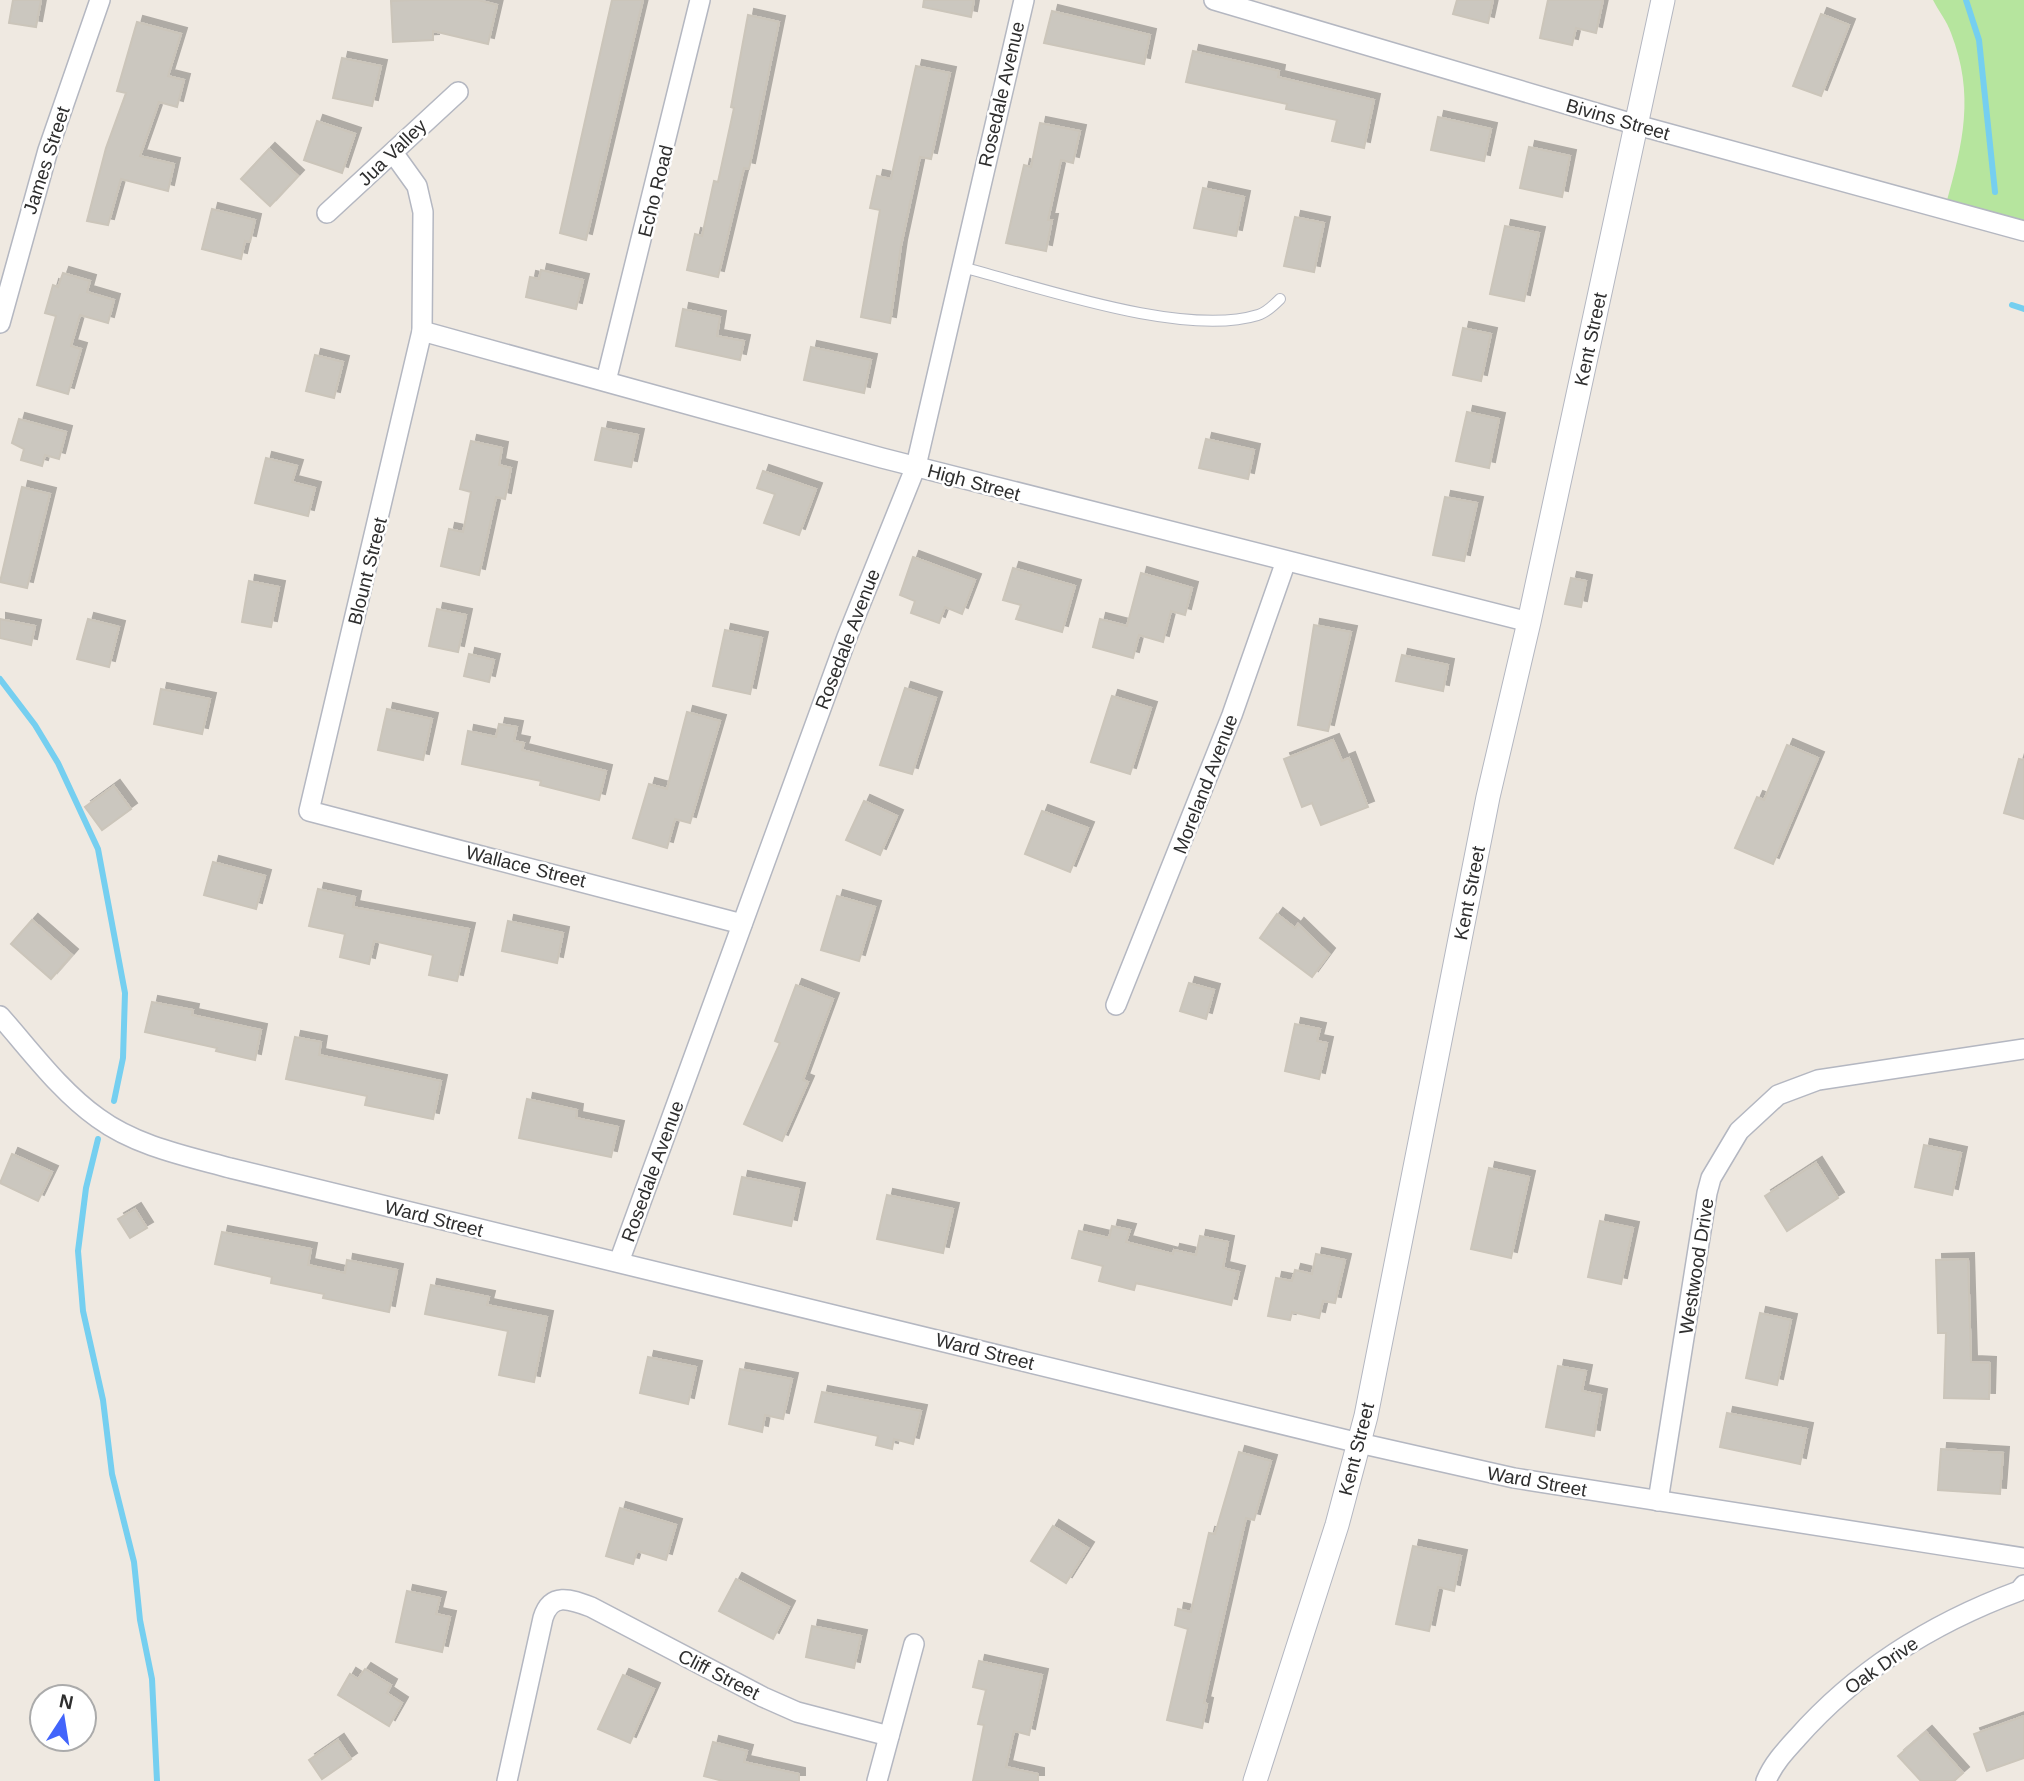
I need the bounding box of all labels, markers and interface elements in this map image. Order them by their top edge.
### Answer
street label: Rosedale Avenue [975,19,1028,169]
street label: Bivins Street [1564,95,1673,144]
street label: James Street [19,103,74,217]
street label: Jua Valley [354,115,431,190]
street label: Echo Road [634,143,677,239]
street label: Kent Street [1570,290,1611,388]
street label: High Street [925,460,1023,505]
street label: Blount Street [344,515,391,627]
street label: Rosedale Avenue [811,566,884,712]
street label: Moreland Avenue [1169,712,1242,857]
street label: Wallace Street [464,841,589,892]
street label: Kent Street [1450,844,1489,942]
street label: Rosedale Avenue [617,1098,688,1245]
street label: Ward Street [382,1196,486,1241]
street label: Westwood Drive [1675,1196,1718,1336]
street label: Ward Street [933,1329,1037,1374]
street label: Kent Street [1335,1400,1378,1498]
street label: Ward Street [1486,1462,1589,1501]
street label: Oak Drive [1841,1633,1922,1698]
street label: Cliff Street [675,1645,764,1704]
north arrow [28,1683,98,1753]
text: N [58,1690,75,1714]

